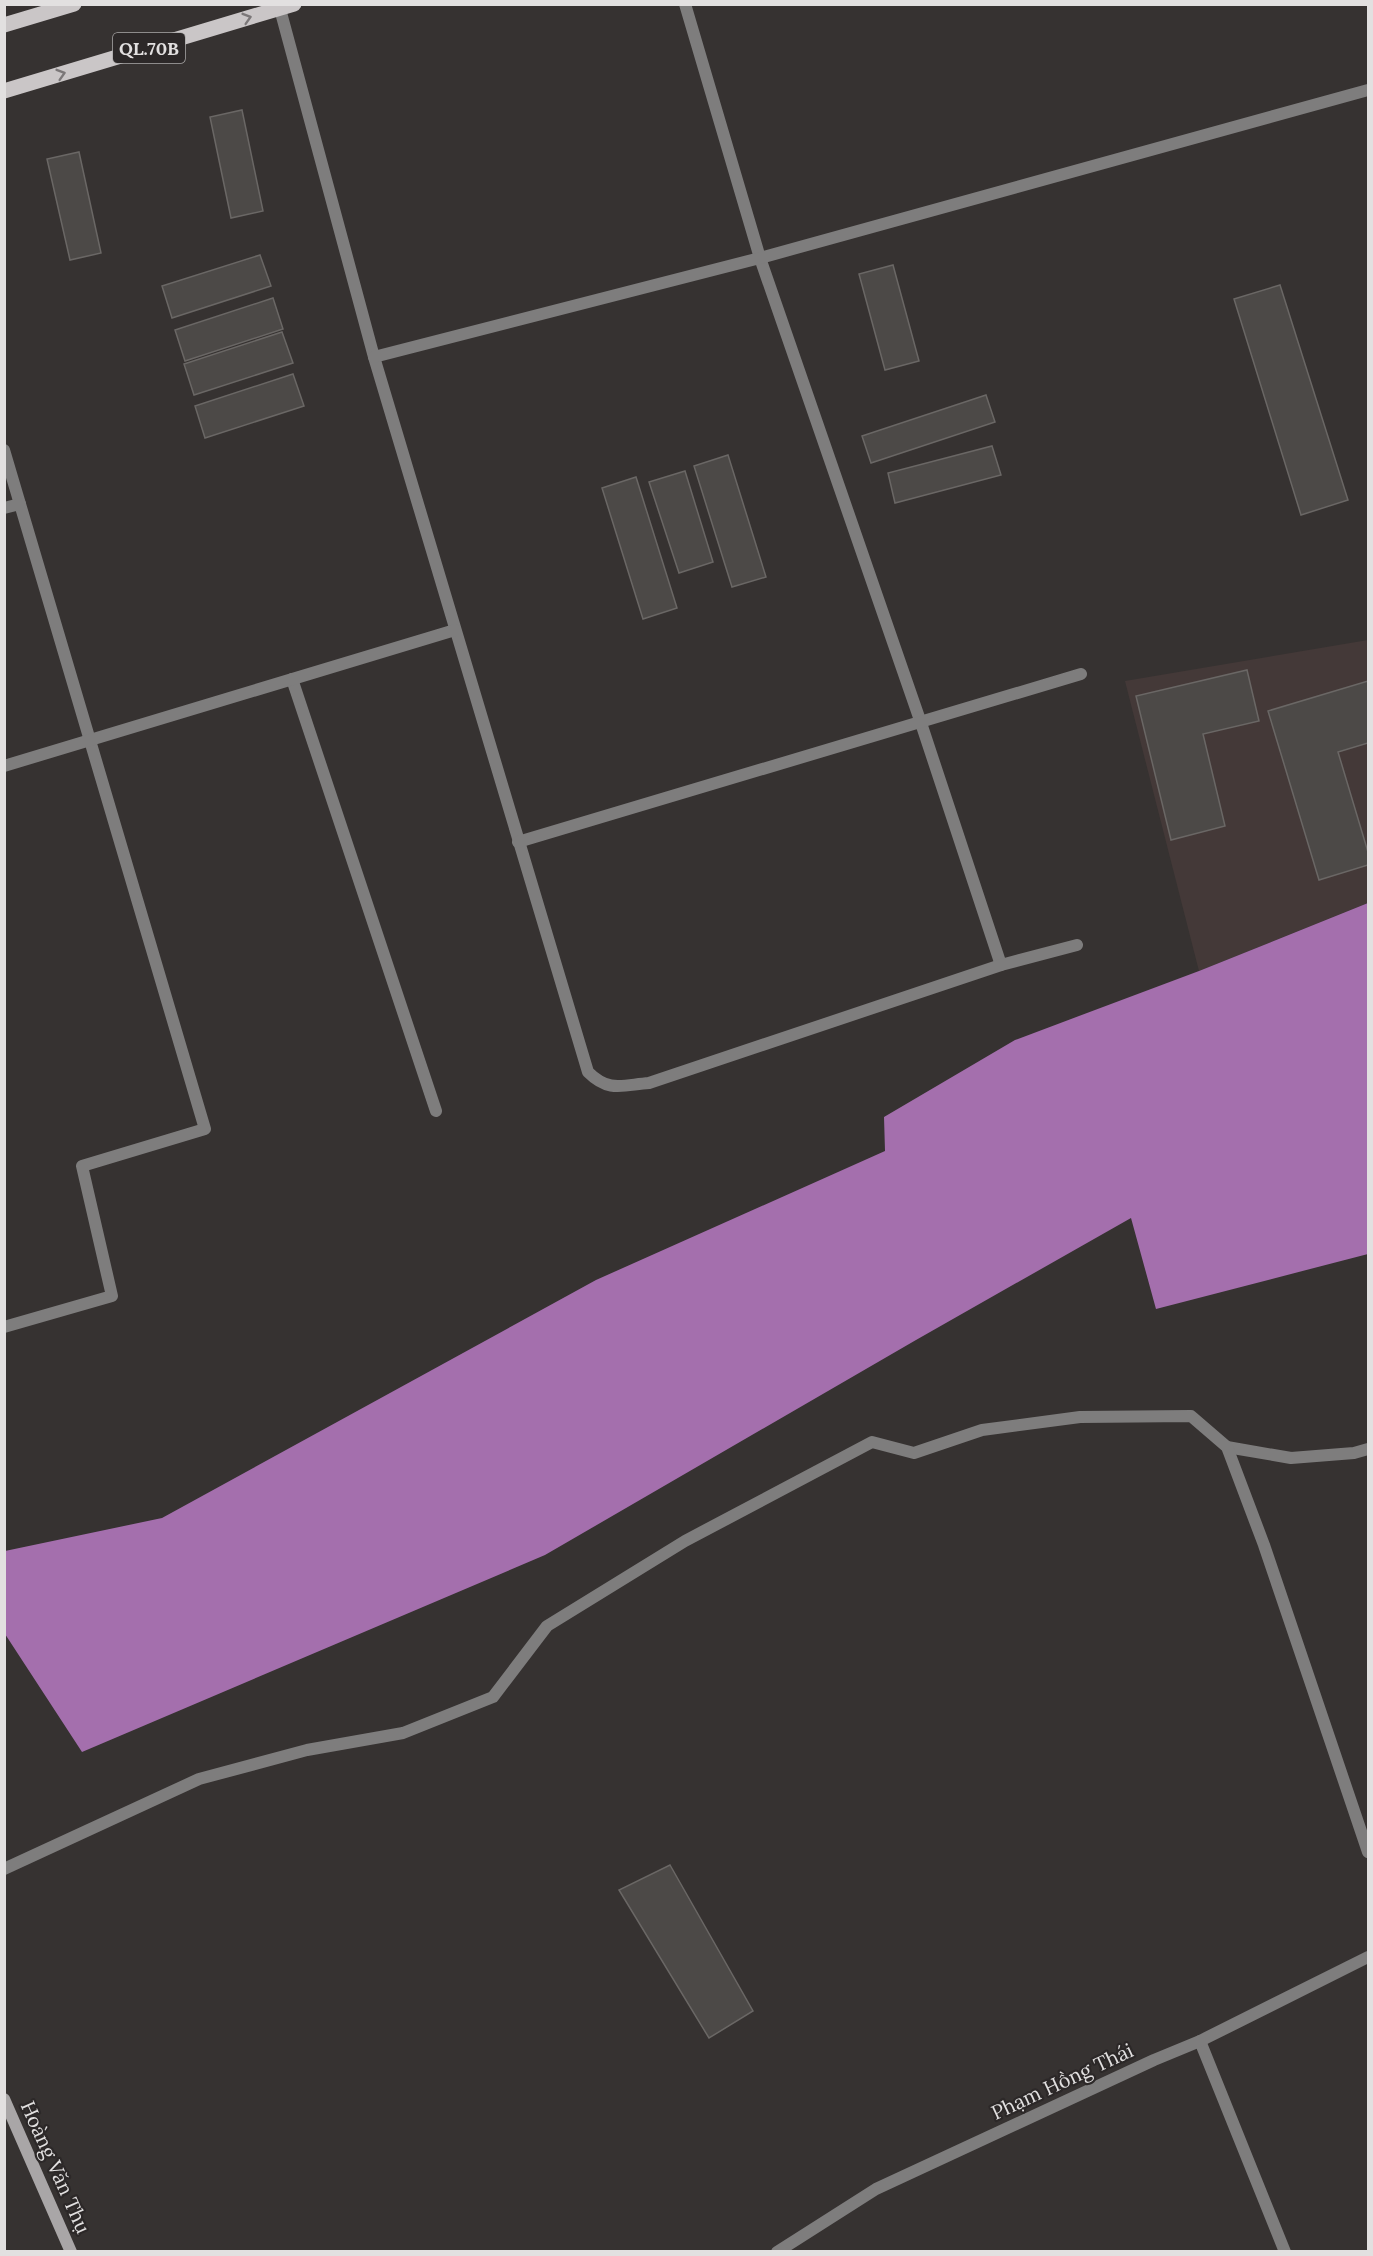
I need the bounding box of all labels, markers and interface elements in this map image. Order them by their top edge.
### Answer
one-way arrow [242,13,252,25]
road number: QL.70B [113,33,185,63]
one-way arrow [55,69,66,81]
street label: Phạm Hồng Thái [987,2037,1137,2125]
street label: Hoàng Văn Thụ [16,2097,96,2237]

